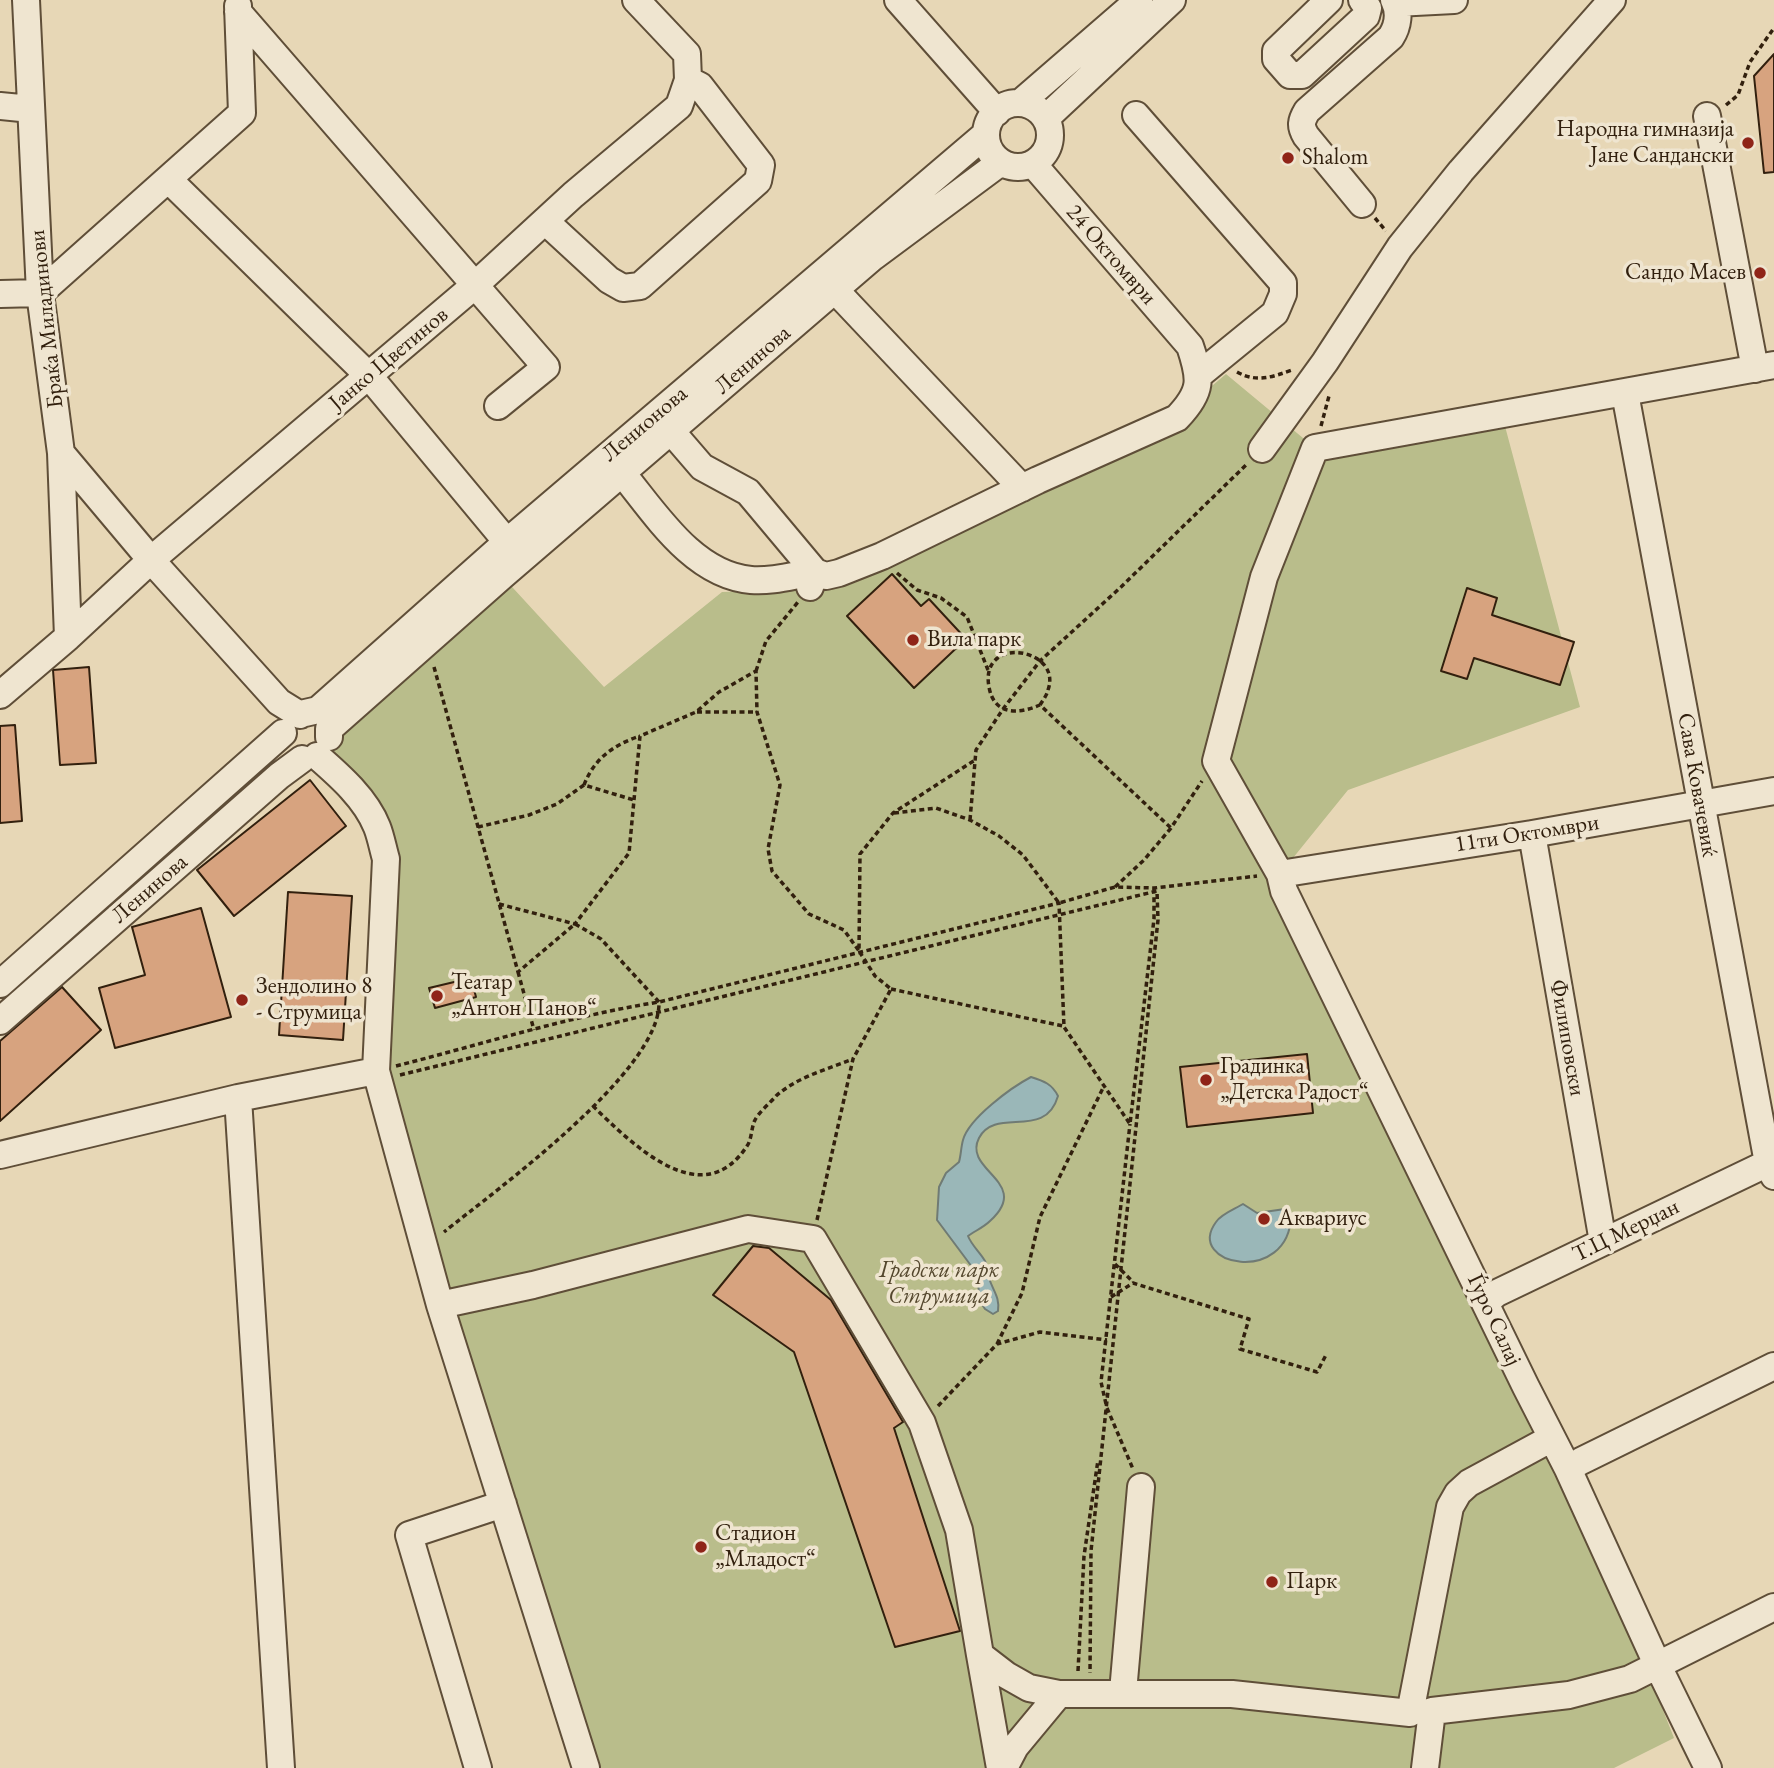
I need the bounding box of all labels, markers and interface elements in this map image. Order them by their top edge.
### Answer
place label: Народна гимназија Јане Сандански [1556,116,1734,170]
marker: Народна гимназија Јане Сандански [1740,135,1756,151]
place label: Shalom [1302,144,1369,172]
marker: Shalom [1280,150,1296,166]
street label: 24 Октомври [1060,199,1162,311]
street label: Браќа Миладинови [24,228,70,410]
place label: Сандо Масев [1625,259,1746,287]
marker: Сандо Масев [1752,265,1768,281]
street label: Јанко Цветинов [324,301,454,417]
street label: Ленинова [709,319,797,401]
street label: Ленионова [597,380,693,468]
place label: Вила парк [927,626,1021,654]
marker: Вила парк [905,632,921,648]
street label: Сава Ковачевиќ [1671,711,1723,859]
street label: 11ти Октомври [1453,809,1601,859]
street label: Ленинова [106,848,194,930]
place label: Театар „Антон Панов“ [451,969,597,1023]
place label: Зендолино 8 - Струмица [256,973,372,1027]
street label: Филиповски [1543,978,1591,1098]
marker: Театар „Антон Панов“ [429,988,445,1004]
marker: Зендолино 8 - Струмица [234,992,250,1008]
place label: Градинка „Детска Радост“ [1220,1053,1369,1107]
marker: Градинка „Детска Радост“ [1198,1072,1214,1088]
street label: Т.Ц Мерџан [1568,1193,1684,1269]
place label: Аквариус [1278,1205,1367,1233]
marker: Аквариус [1256,1211,1272,1227]
park label: Градски парк Струмица [879,1257,999,1311]
street label: Ѓуро Салај [1461,1270,1527,1370]
place label: Стадион „Младост“ [715,1520,816,1574]
marker: Стадион „Младост“ [693,1539,709,1555]
place label: Парк [1286,1568,1337,1596]
marker: Парк [1264,1574,1280,1590]

